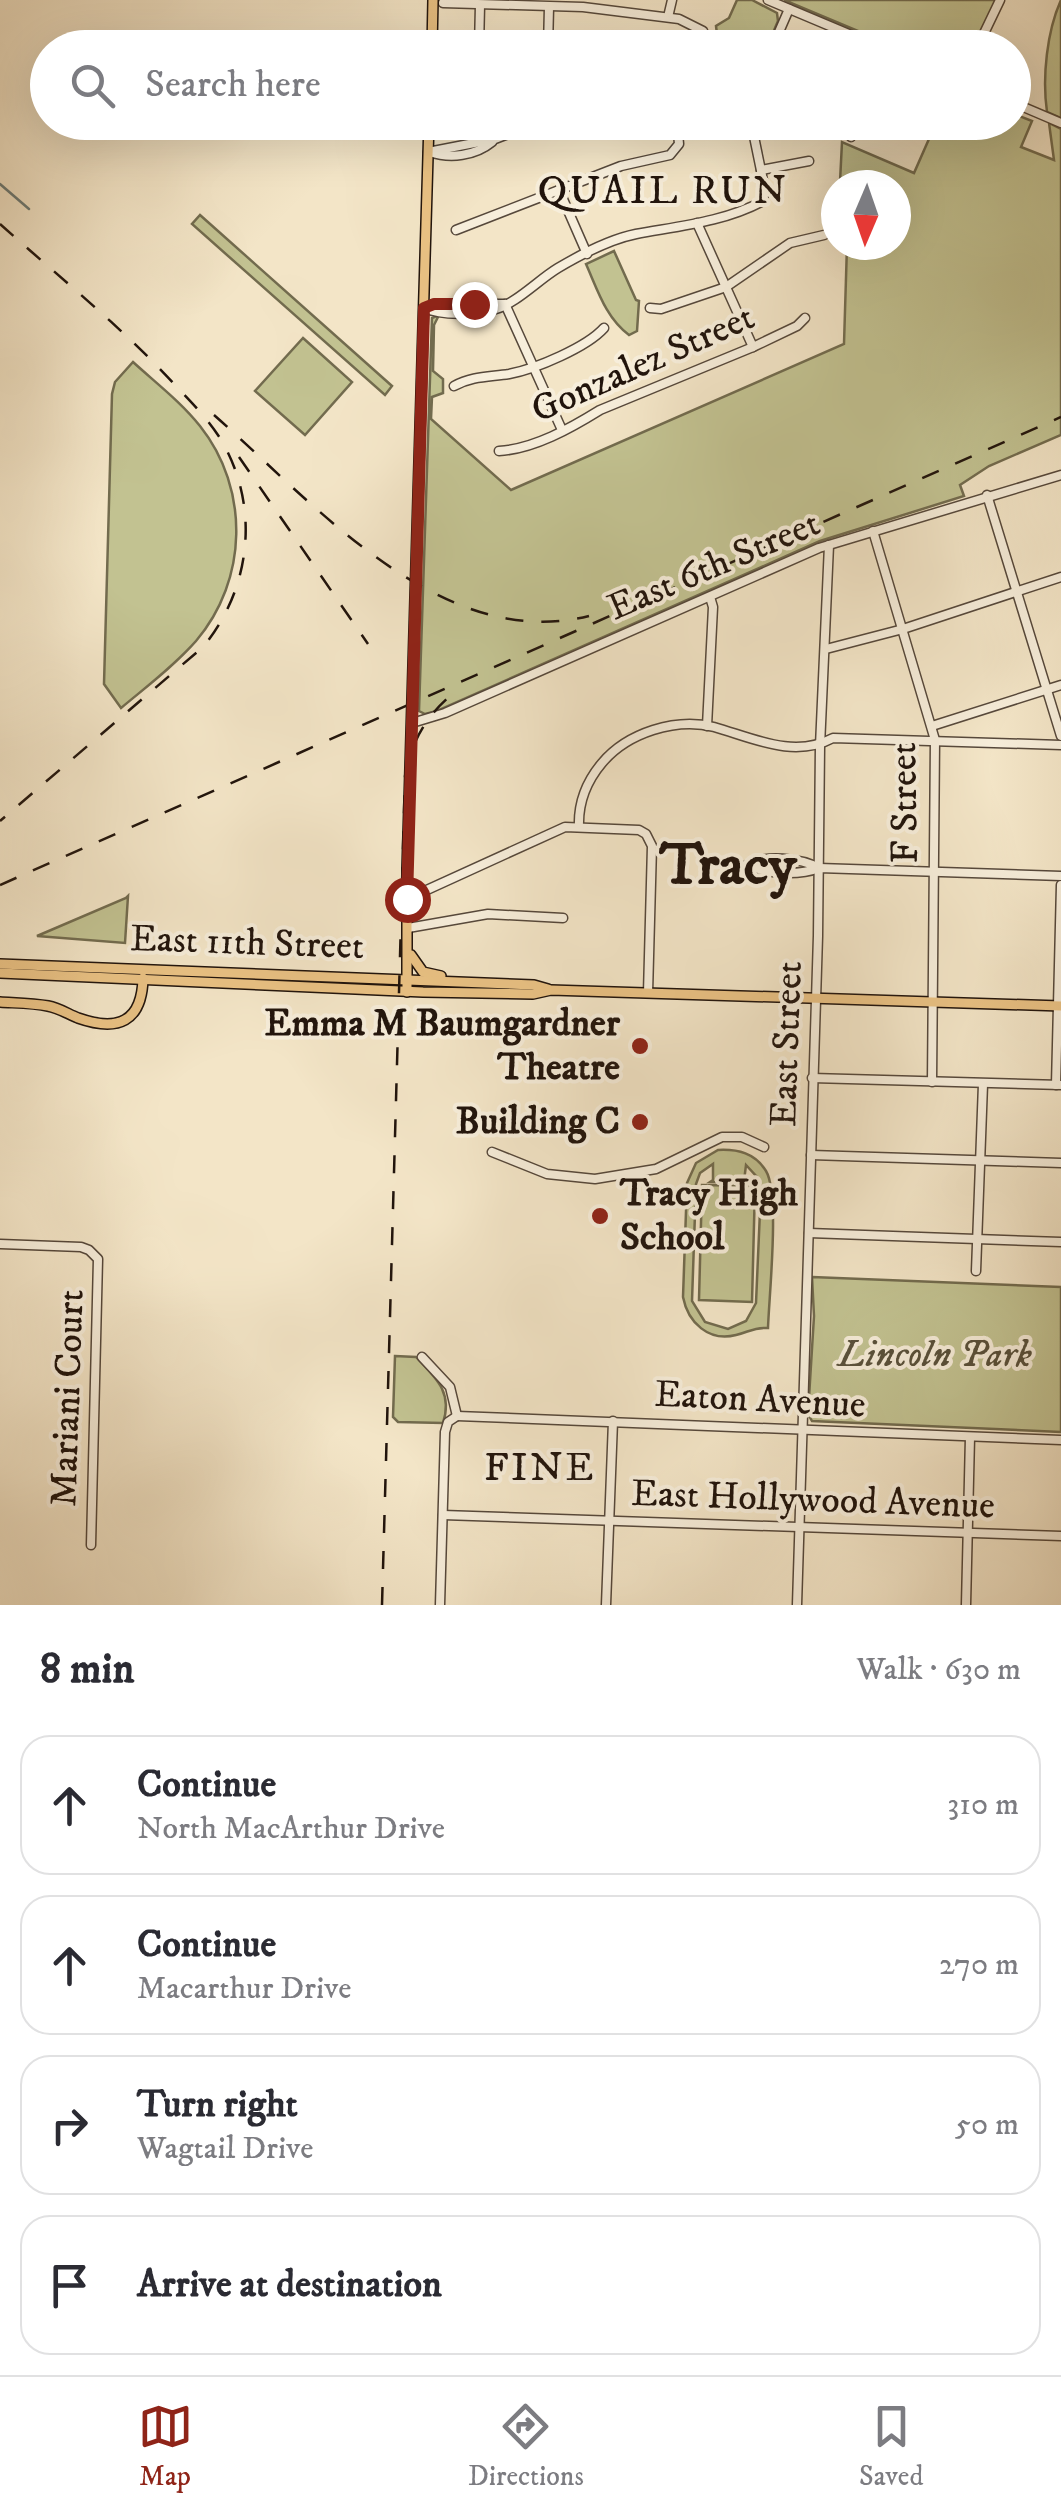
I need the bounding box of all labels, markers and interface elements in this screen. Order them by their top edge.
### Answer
search box [30,30,1031,140]
icon: search [65,58,120,113]
text: Search here [145,61,321,109]
district label: QUAIL RUN [538,167,788,217]
north arrow [821,170,911,260]
route end [452,282,498,328]
street label: Gonzalez Street [524,293,762,435]
street label: East 6th Street [601,500,827,632]
street label: F Street [880,742,930,864]
district label: Tracy [659,830,798,903]
route start [385,877,431,923]
street label: East 11th Street [129,915,365,971]
street label: East Street [760,960,814,1128]
place label: Emma M Baumgardner Theatre [265,1000,621,1092]
marker: Emma M Baumgardner Theatre [629,1035,651,1057]
place label: Building C [456,1098,620,1146]
marker: Building C [629,1111,651,1133]
place label: Tracy High School [619,1170,798,1262]
marker: Tracy High School [589,1205,611,1227]
street label: Mariani Court [40,1289,96,1507]
park label: Lincoln Park [836,1331,1032,1379]
street label: Eaton Avenue [653,1371,867,1429]
district label: FINE [484,1444,596,1494]
street label: East Hollywood Avenue [630,1470,996,1530]
text: 8 min [40,1644,134,1696]
text: Walk · 630 m [856,1650,1021,1690]
text: Continue [137,1761,276,1809]
icon: ahead [42,1778,97,1833]
text: 310 m [947,1785,1019,1825]
text: North MacArthur Drive [137,1809,445,1849]
text: Continue [137,1921,276,1969]
icon: ahead [42,1938,97,1993]
text: 270 m [939,1945,1019,1985]
text: Macarthur Drive [137,1969,351,2009]
text: Turn right [137,2081,298,2129]
icon: right [42,2098,97,2153]
text: 50 m [955,2105,1019,2145]
text: Wagtail Drive [137,2129,313,2169]
icon: arrive [42,2258,97,2313]
text: Arrive at destination [137,2261,442,2309]
tab: Map [138,2399,193,2494]
tab: Directions [468,2399,584,2494]
tab: Saved [859,2399,923,2494]

